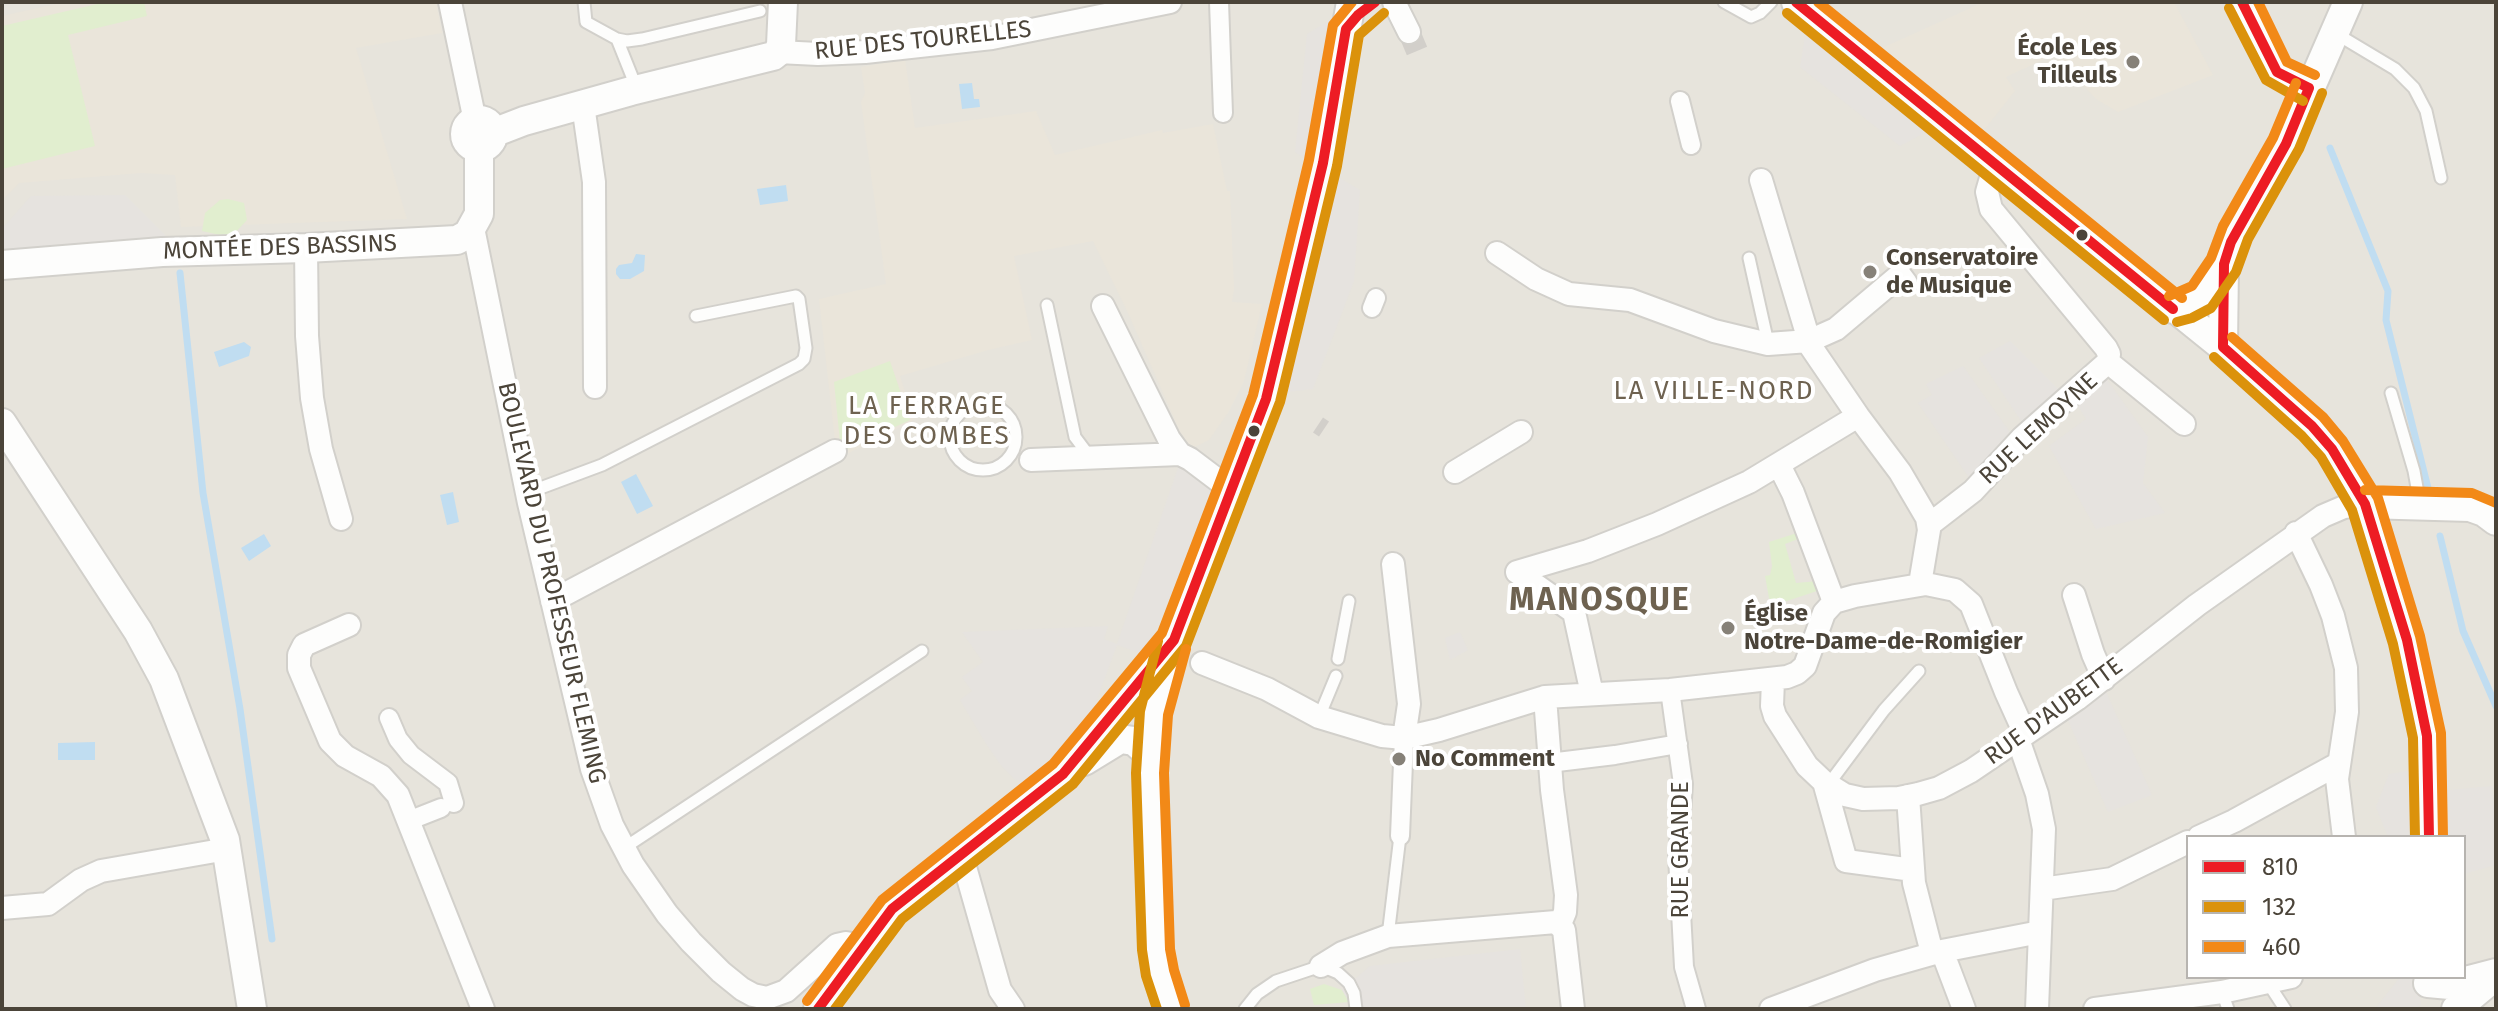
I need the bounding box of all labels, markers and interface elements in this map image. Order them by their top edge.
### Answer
street label: RUE DES TOURELLES [813,15,1033,67]
place label: École Les Tilleuls [2017,34,2117,90]
marker: École Les Tilleuls [2124,53,2142,71]
unlabelled marker [2074,227,2090,243]
street label: MONTÉE DES BASSINS [163,230,397,266]
place label: Conservatoire de Musique [1886,244,2038,300]
marker: Conservatoire de Musique [1861,263,1879,281]
street label: RUE LEMOYNE [1974,367,2104,491]
district label: LA VILLE-NORD [1614,376,1814,408]
street label: BOULEVARD DU PROFESSEUR FLEMING [491,379,611,787]
district label: LA FERRAGE DES COMBES [843,391,1011,452]
unlabelled marker [1246,423,1262,439]
district label: MANOSQUE [1509,582,1691,620]
place label: Église Notre-Dame-de-Romigier [1744,600,2023,656]
marker: Église Notre-Dame-de-Romigier [1719,619,1737,637]
street label: RUE D'AUBETTE [1979,652,2129,772]
place label: No Comment [1415,745,1555,773]
marker: No Comment [1390,750,1408,768]
street label: RUE GRANDE [1667,781,1695,919]
legend [2186,835,2466,979]
text: 810 [2262,853,2298,881]
text: 132 [2262,893,2296,921]
text: 460 [2262,933,2301,961]

